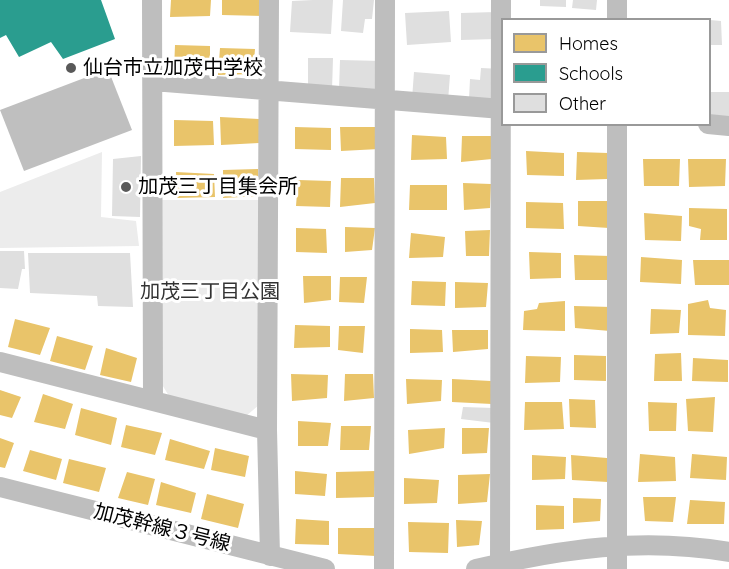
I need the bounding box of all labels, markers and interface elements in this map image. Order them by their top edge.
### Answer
legend [501,18,711,126]
text: Homes [559,32,618,55]
place label: 仙台市立加茂中学校 [83,56,263,80]
marker: 仙台市立加茂中学校 [64,61,78,75]
text: Schools [559,62,623,85]
text: Other [559,92,606,115]
place label: 加茂三丁目集会所 [138,175,298,199]
marker: 加茂三丁目集会所 [119,180,133,194]
park label: 加茂三丁目公園 [140,280,280,304]
street label: 加茂幹線３号線 [91,499,233,557]

